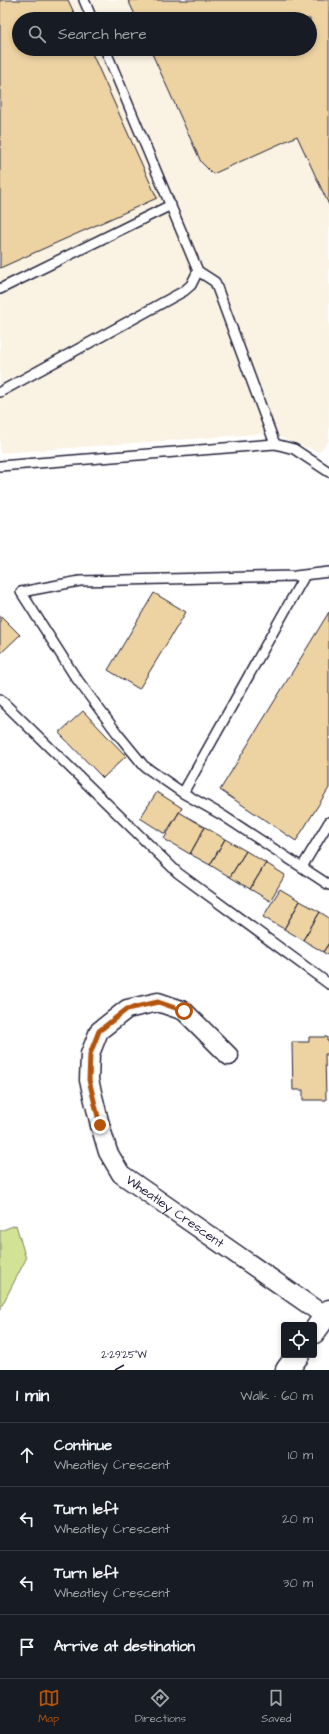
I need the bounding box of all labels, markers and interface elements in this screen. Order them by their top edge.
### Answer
search box [12,12,317,56]
icon: search [26,23,48,45]
text: Search here [58,24,147,45]
route start [175,1002,193,1020]
route end [91,1116,109,1134]
street label: Wheatley Crescent [122,1171,228,1253]
map controls [281,1322,317,1358]
button: locate [281,1322,317,1358]
text: 2°29'25"W [101,1348,147,1362]
text: 1 min [16,1384,49,1408]
text: Walk · 60 m [240,1387,313,1405]
text: Continue [54,1435,112,1456]
icon: ahead [16,1444,38,1466]
text: 10 m [288,1446,313,1464]
text: Wheatley Crescent [54,1456,170,1474]
text: Turn left [54,1499,118,1520]
icon: left [16,1508,38,1530]
text: 20 m [282,1510,313,1528]
text: Wheatley Crescent [54,1520,170,1538]
text: Turn left [54,1563,118,1584]
icon: left [16,1572,38,1594]
text: 30 m [283,1574,313,1592]
text: Wheatley Crescent [54,1584,170,1602]
icon: arrive [16,1636,38,1658]
text: Arrive at destination [54,1636,195,1657]
tab: Map [38,1687,60,1726]
tab: Directions [135,1687,186,1726]
tab: Saved [261,1687,291,1726]

